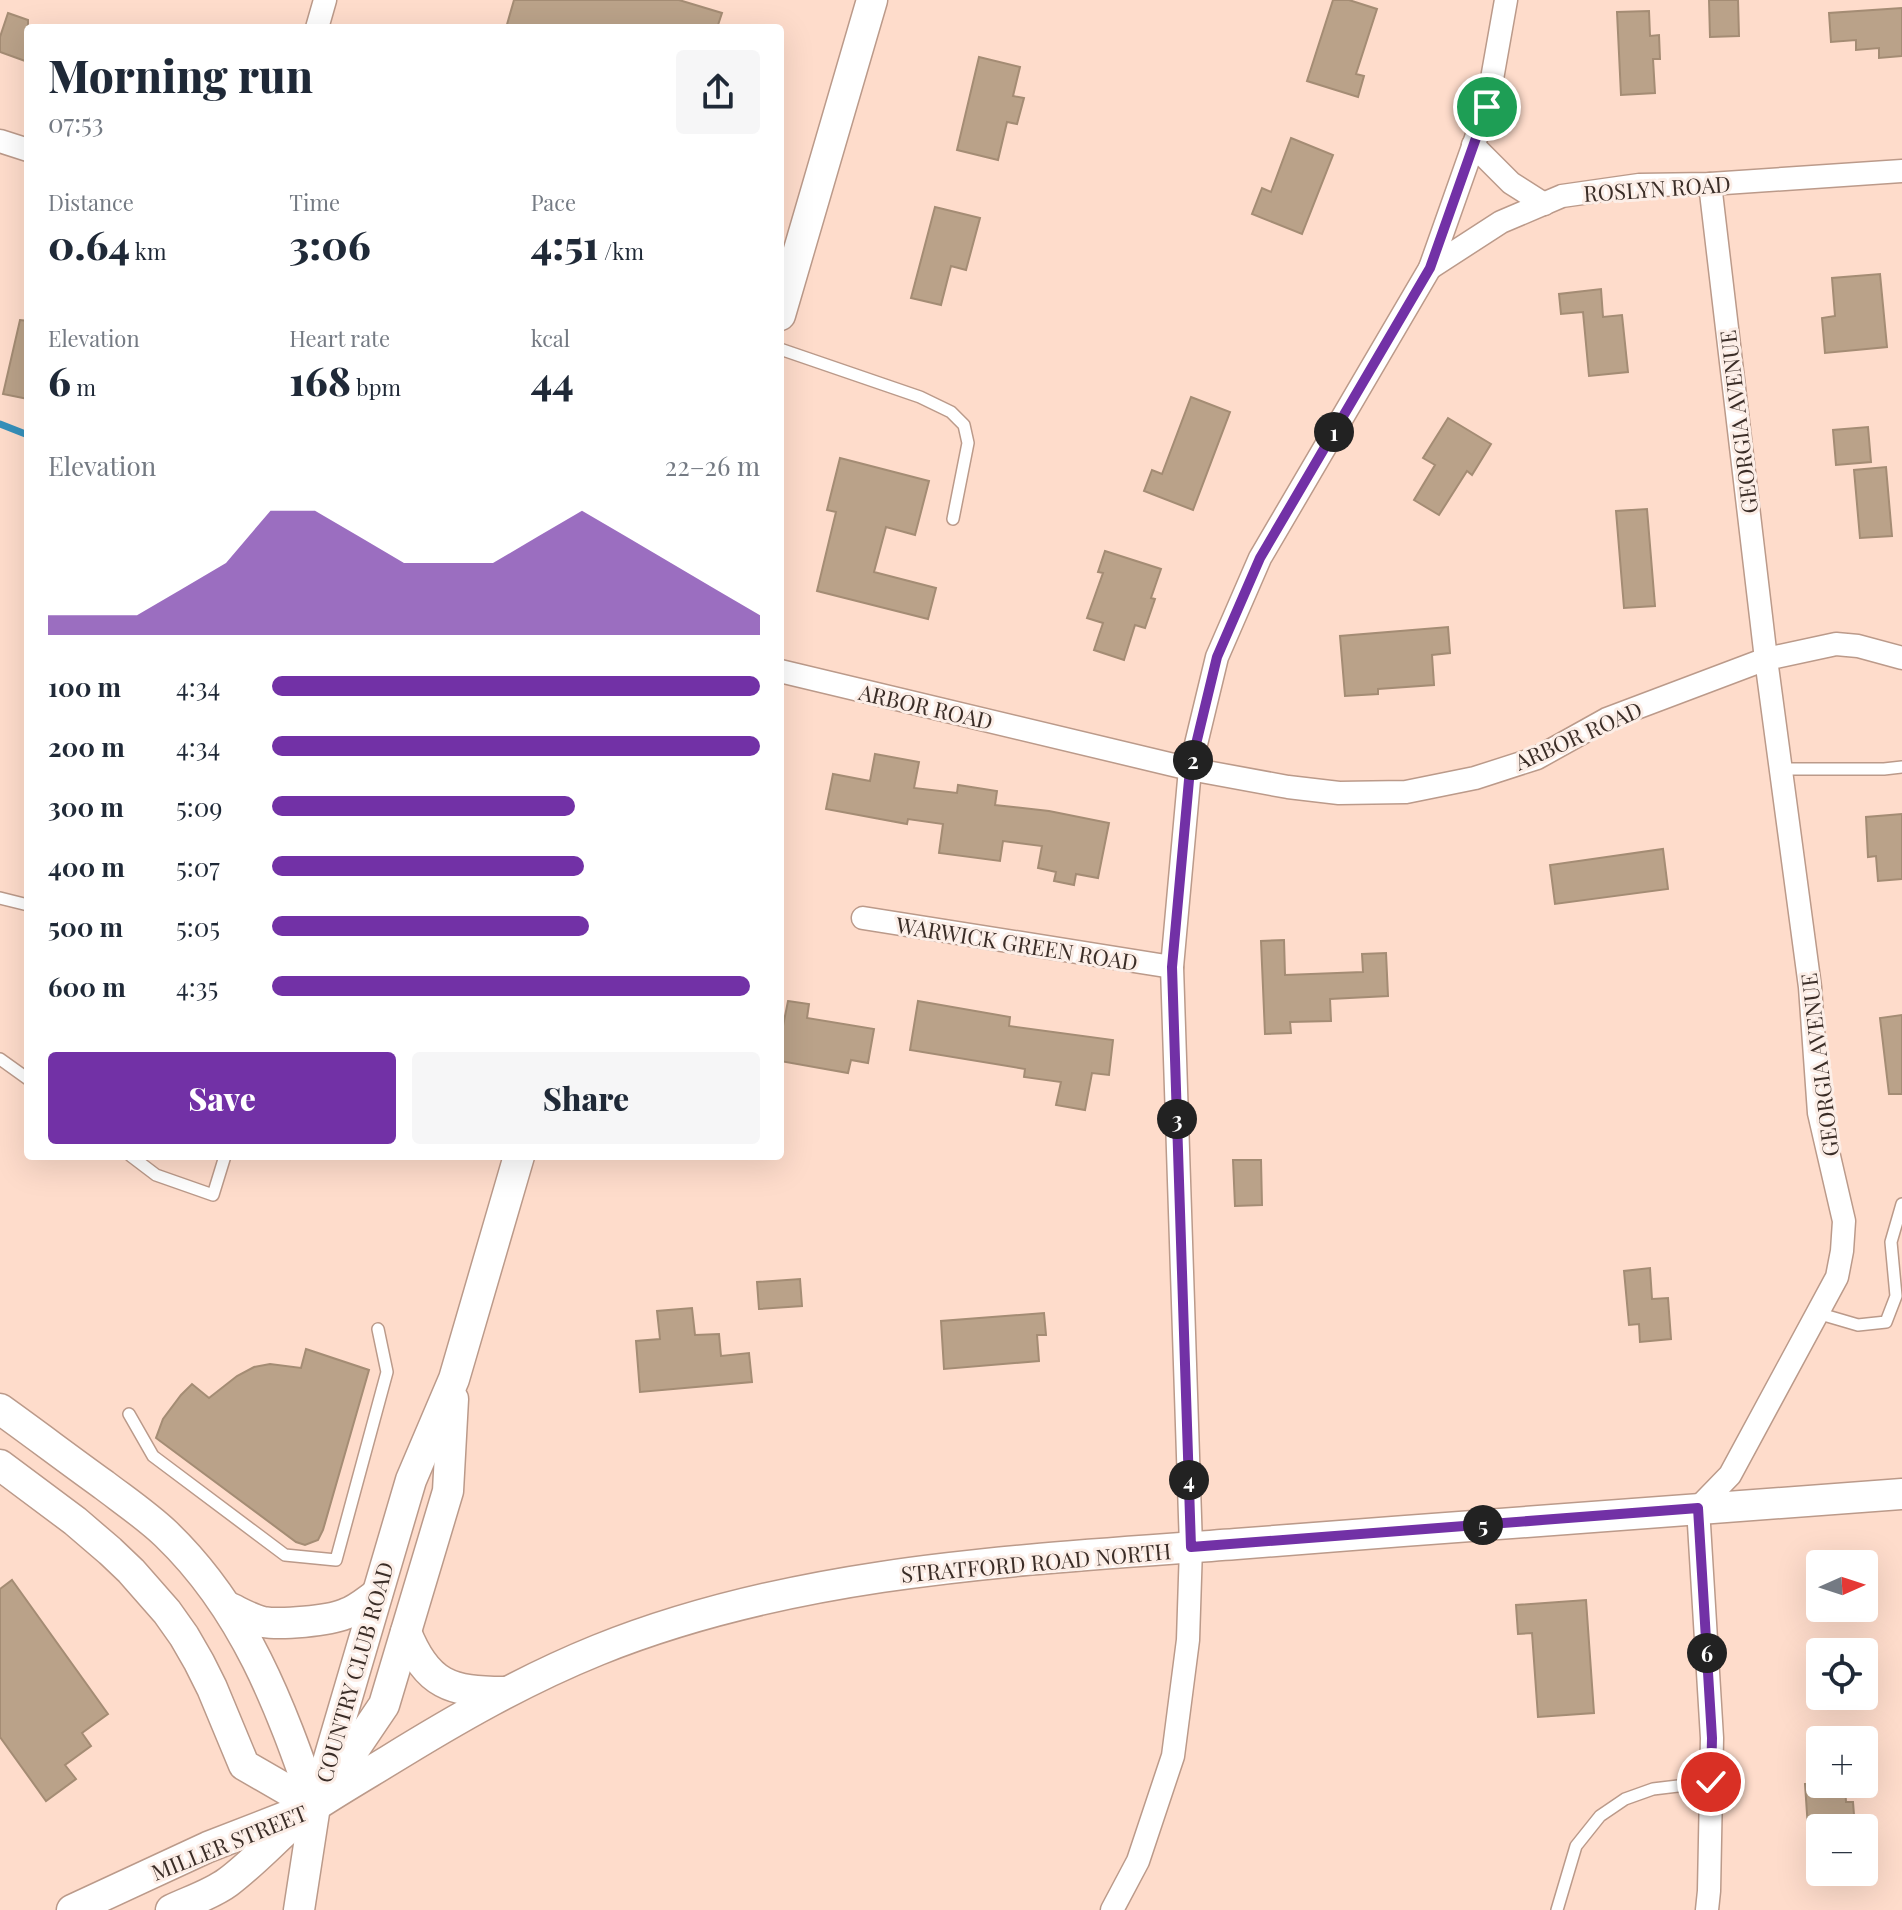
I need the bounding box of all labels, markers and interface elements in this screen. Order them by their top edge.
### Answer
text: Morning run [48,45,313,104]
button: share [676,50,760,134]
pin [1453,73,1521,141]
icon: arrive [1465,85,1509,129]
text: 07:53 [48,105,104,140]
street label: ROSLYN ROAD [1582,168,1732,208]
text: Distance [48,187,134,217]
text: Time [289,187,340,217]
text: Pace [531,187,576,217]
text: 0.64 [48,217,130,270]
text: 3:06 [289,217,371,270]
text: 4:51 [531,217,599,270]
text: km [130,236,167,266]
text: /km [599,236,644,266]
text: Elevation [48,323,140,353]
text: Heart rate [289,323,390,353]
text: kcal [531,323,570,353]
street label: GEORGIA AVENUE [1712,329,1764,515]
text: 6 [48,353,71,406]
text: 168 [289,353,351,406]
text: 44 [531,353,574,406]
text: m [71,372,96,402]
text: bpm [351,372,401,402]
pin: 1 [1314,412,1354,452]
text: 1 [1330,417,1338,447]
text: Elevation [48,448,156,483]
text: 22–26 m [665,448,760,483]
text: 100 m [48,669,121,704]
text: 4:34 [176,669,220,704]
street label: ARBOR ROAD [855,676,996,736]
street label: ARBOR ROAD [1509,694,1646,777]
text: 200 m [48,729,125,764]
text: 4:34 [176,729,220,764]
pin: 2 [1173,740,1213,780]
text: 2 [1187,745,1199,775]
text: 300 m [48,789,124,824]
text: 5:09 [176,789,223,824]
text: 400 m [48,849,125,884]
text: 5:07 [176,849,220,884]
text: 500 m [48,909,123,944]
text: 5:05 [176,909,220,944]
street label: WARWICK GREEN ROAD [893,909,1140,977]
text: 600 m [48,969,126,1004]
text: 4:35 [176,969,218,1004]
street label: GEORGIA AVENUE [1793,972,1845,1158]
button: Save [48,1052,396,1144]
button: Share [412,1052,760,1144]
pin: 3 [1157,1099,1197,1139]
text: 3 [1172,1104,1182,1134]
pin: 4 [1169,1460,1209,1500]
text: 4 [1183,1465,1195,1495]
pin: 5 [1463,1505,1503,1545]
text: 5 [1478,1510,1488,1540]
street label: STRATFORD ROAD NORTH [900,1535,1172,1589]
north arrow [1806,1550,1878,1622]
map controls [1806,1550,1878,1886]
street label: COUNTRY CLUB ROAD [308,1558,400,1786]
pin: 6 [1687,1633,1727,1673]
text: 6 [1701,1638,1713,1668]
button: locate [1806,1638,1878,1710]
button: + [1806,1726,1878,1798]
pin [1677,1748,1745,1816]
icon: check [1689,1760,1733,1804]
street label: MILLER STREET [147,1797,312,1887]
button: − [1806,1814,1878,1886]

